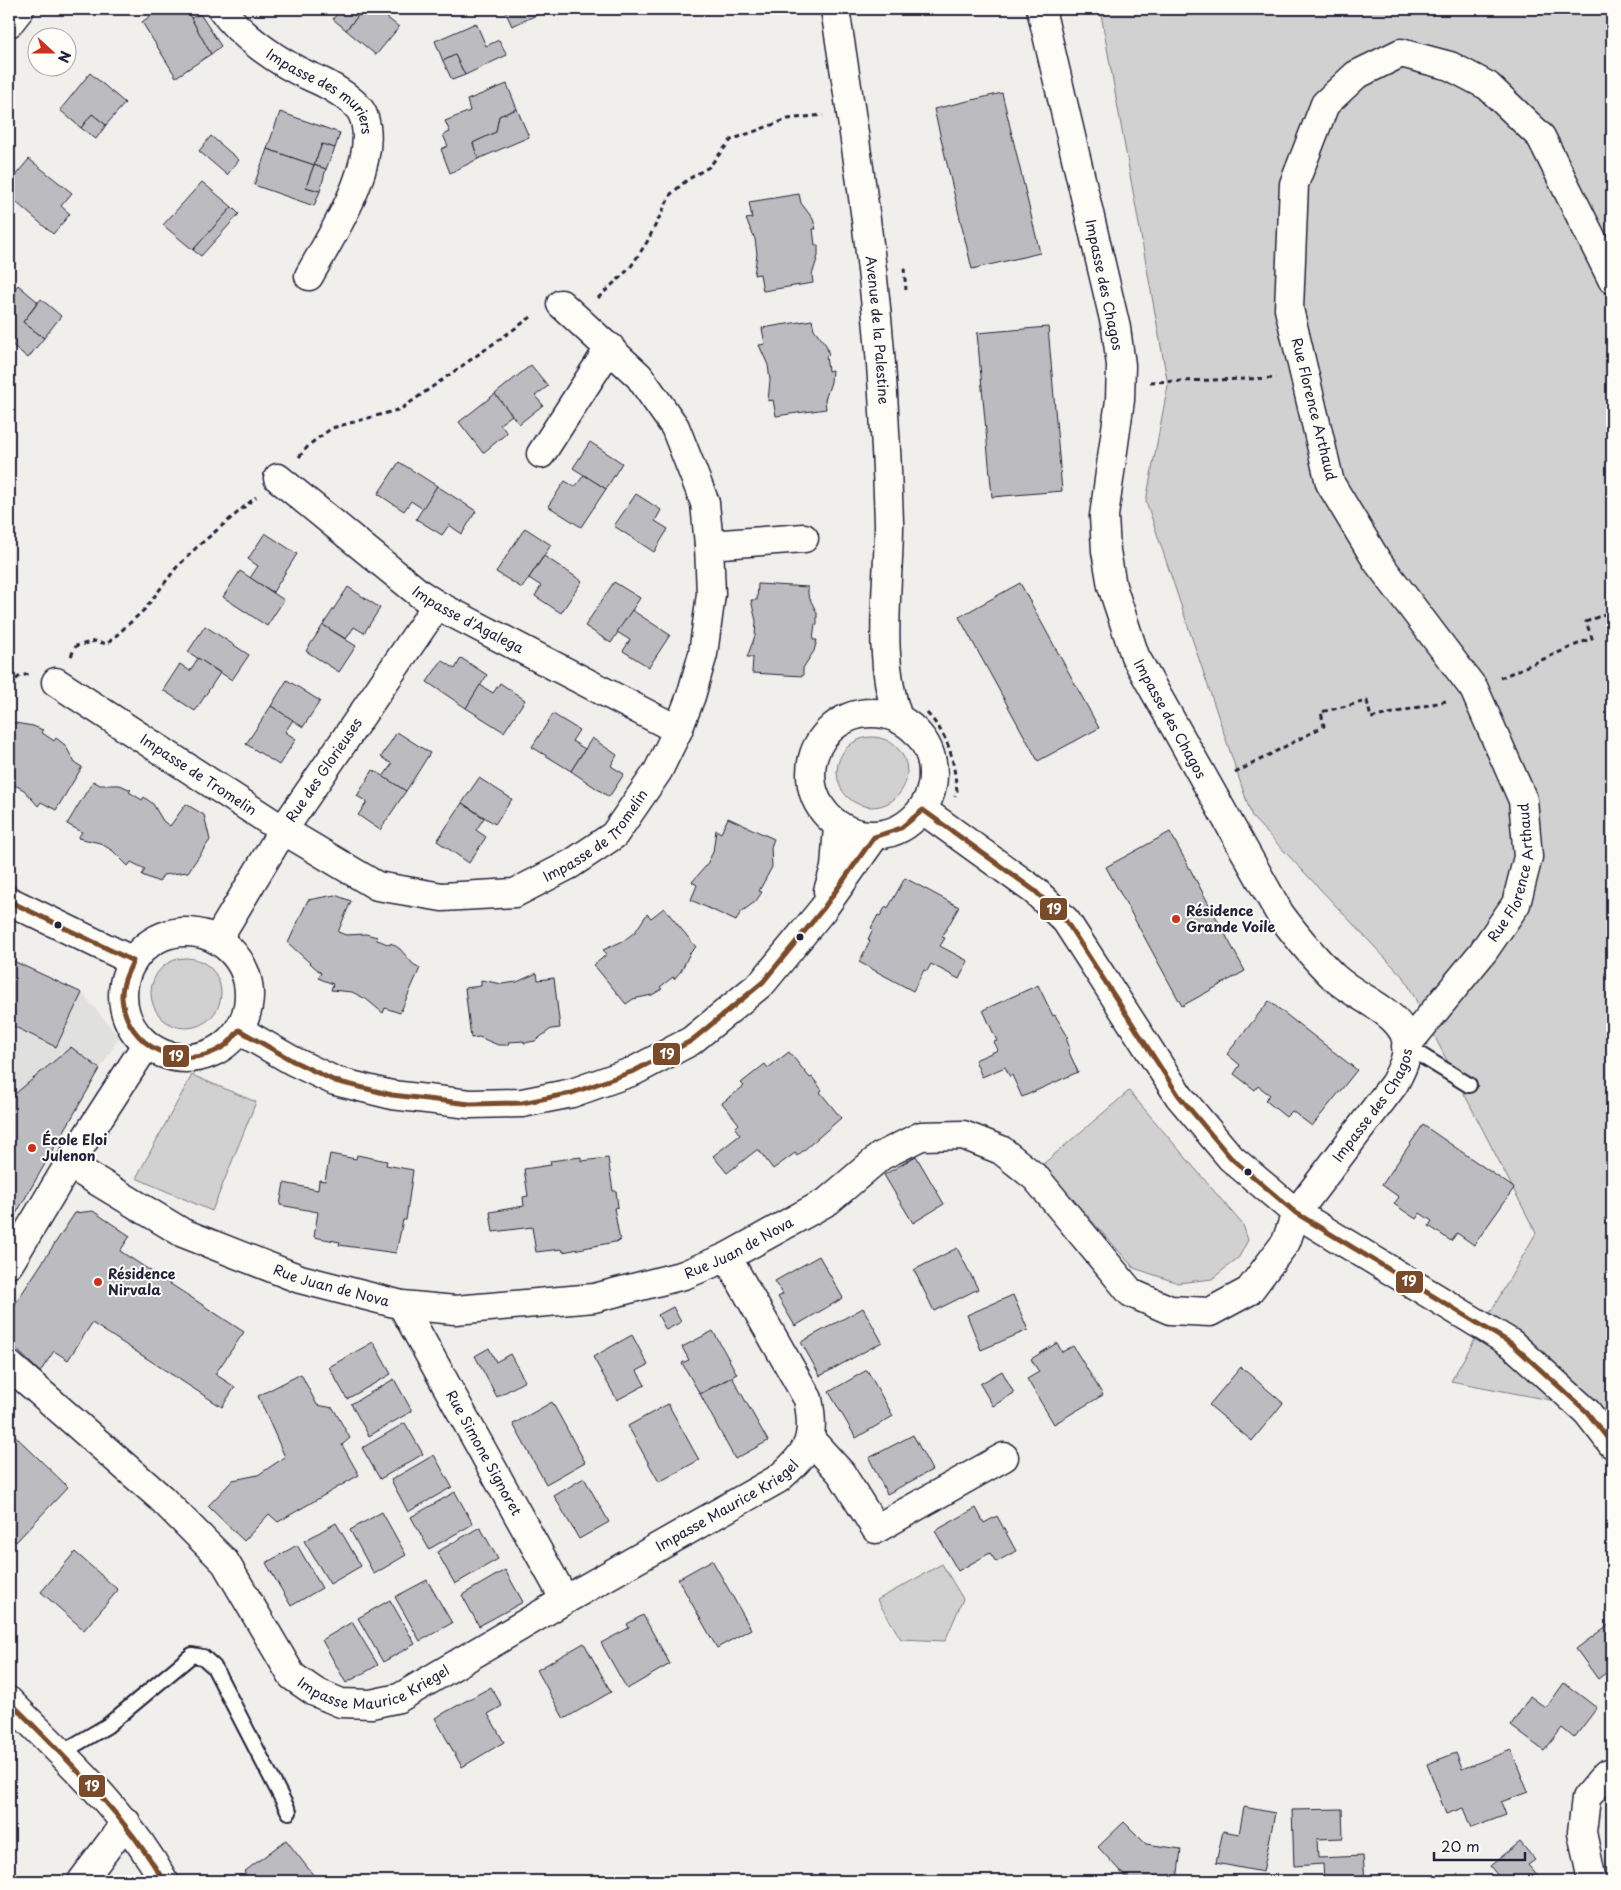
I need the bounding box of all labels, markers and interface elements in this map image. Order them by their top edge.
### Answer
north arrow [28,28,78,78]
street label: Impasse des muriers [262,43,378,135]
text: N [53,48,76,66]
street label: Impasse des Chagos [1080,217,1129,352]
street label: Avenue de la Palestine [860,255,895,405]
street label: Rue Florence Arthaud [1287,335,1342,483]
street label: Impasse d'Agalega [408,581,528,658]
street label: Impasse des Chagos [1129,655,1212,782]
street label: Rue des Glorieuses [280,713,367,826]
street label: Impasse de Tromelin [136,729,261,820]
street label: Impasse de Tromelin [539,785,652,887]
street label: Rue Florence Arthaud [1482,802,1538,946]
line badge: 19 [1039,897,1068,921]
text: 19 [1046,898,1062,919]
place label: Résidence Grande Voile [1186,900,1276,937]
marker: Résidence Grande Voile [1170,913,1182,925]
unlabelled marker [53,920,63,930]
unlabelled marker [795,932,805,942]
line badge: 19 [652,1042,681,1066]
text: 19 [659,1043,675,1064]
line badge: 19 [162,1044,190,1068]
text: 19 [168,1045,184,1066]
street label: Impasse des Chagos [1327,1047,1417,1166]
place label: École Eloi Julenon [42,1129,107,1166]
marker: École Eloi Julenon [26,1142,38,1154]
unlabelled marker [1243,1167,1253,1177]
street label: Rue Juan de Nova [681,1211,797,1284]
street label: Rue Juan de Nova [270,1259,392,1312]
place label: Résidence Nirvala [108,1263,176,1300]
line badge: 19 [1395,1270,1424,1294]
text: 19 [1401,1270,1417,1291]
marker: Résidence Nirvala [92,1276,104,1288]
street label: Rue Simone Signoret [441,1386,527,1519]
street label: Impasse Maurice Kriegel [652,1455,803,1556]
street label: Impasse Maurice Kriegel [291,1657,455,1685]
text: Impasse Maurice Kriegel [293,1660,453,1714]
line badge: 19 [78,1774,106,1798]
text: 19 [84,1775,100,1796]
scale bar [1434,1830,1525,1862]
text: 20 m [1441,1834,1480,1857]

